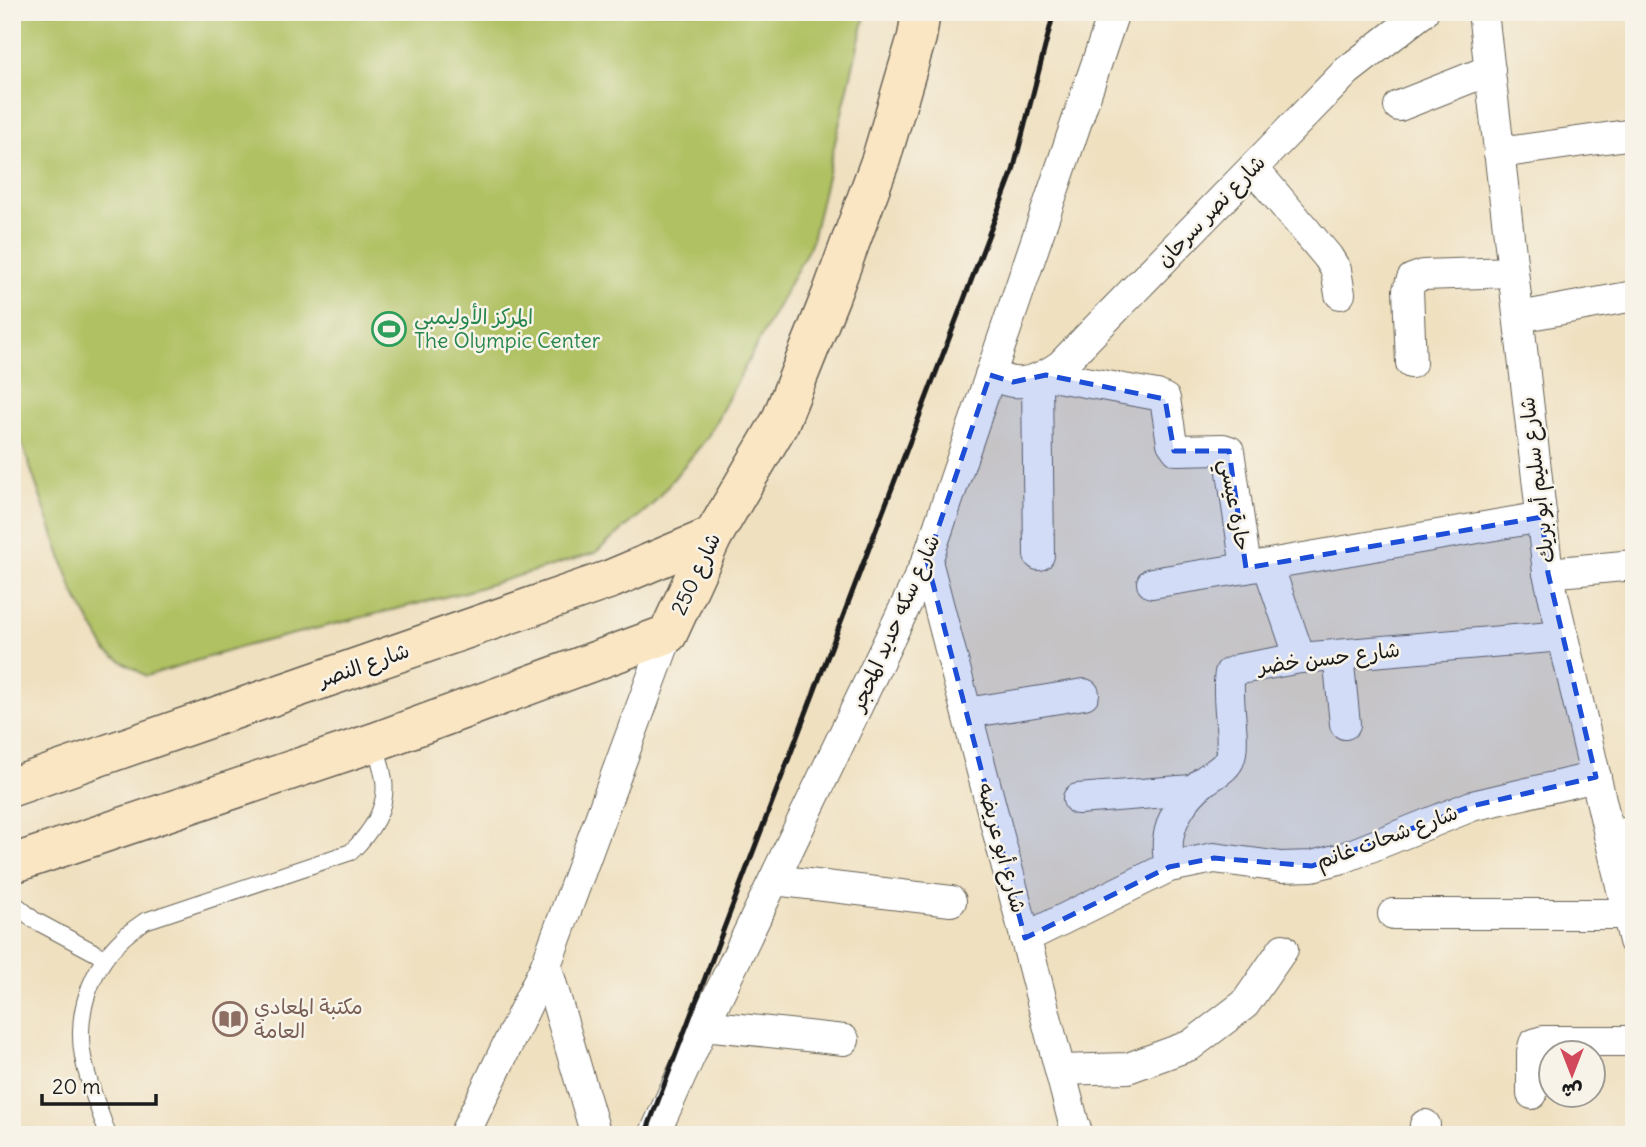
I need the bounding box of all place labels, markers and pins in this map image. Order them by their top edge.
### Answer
place label: المركز الأوليمبى The Olympic Center [414,303,601,354]
sports icon: المركز الأوليمبى The Olympic Center [370,310,408,348]
place label: مكتبة المعادي العامة [254,993,363,1044]
library icon: مكتبة المعادي العامة [211,1000,249,1038]

